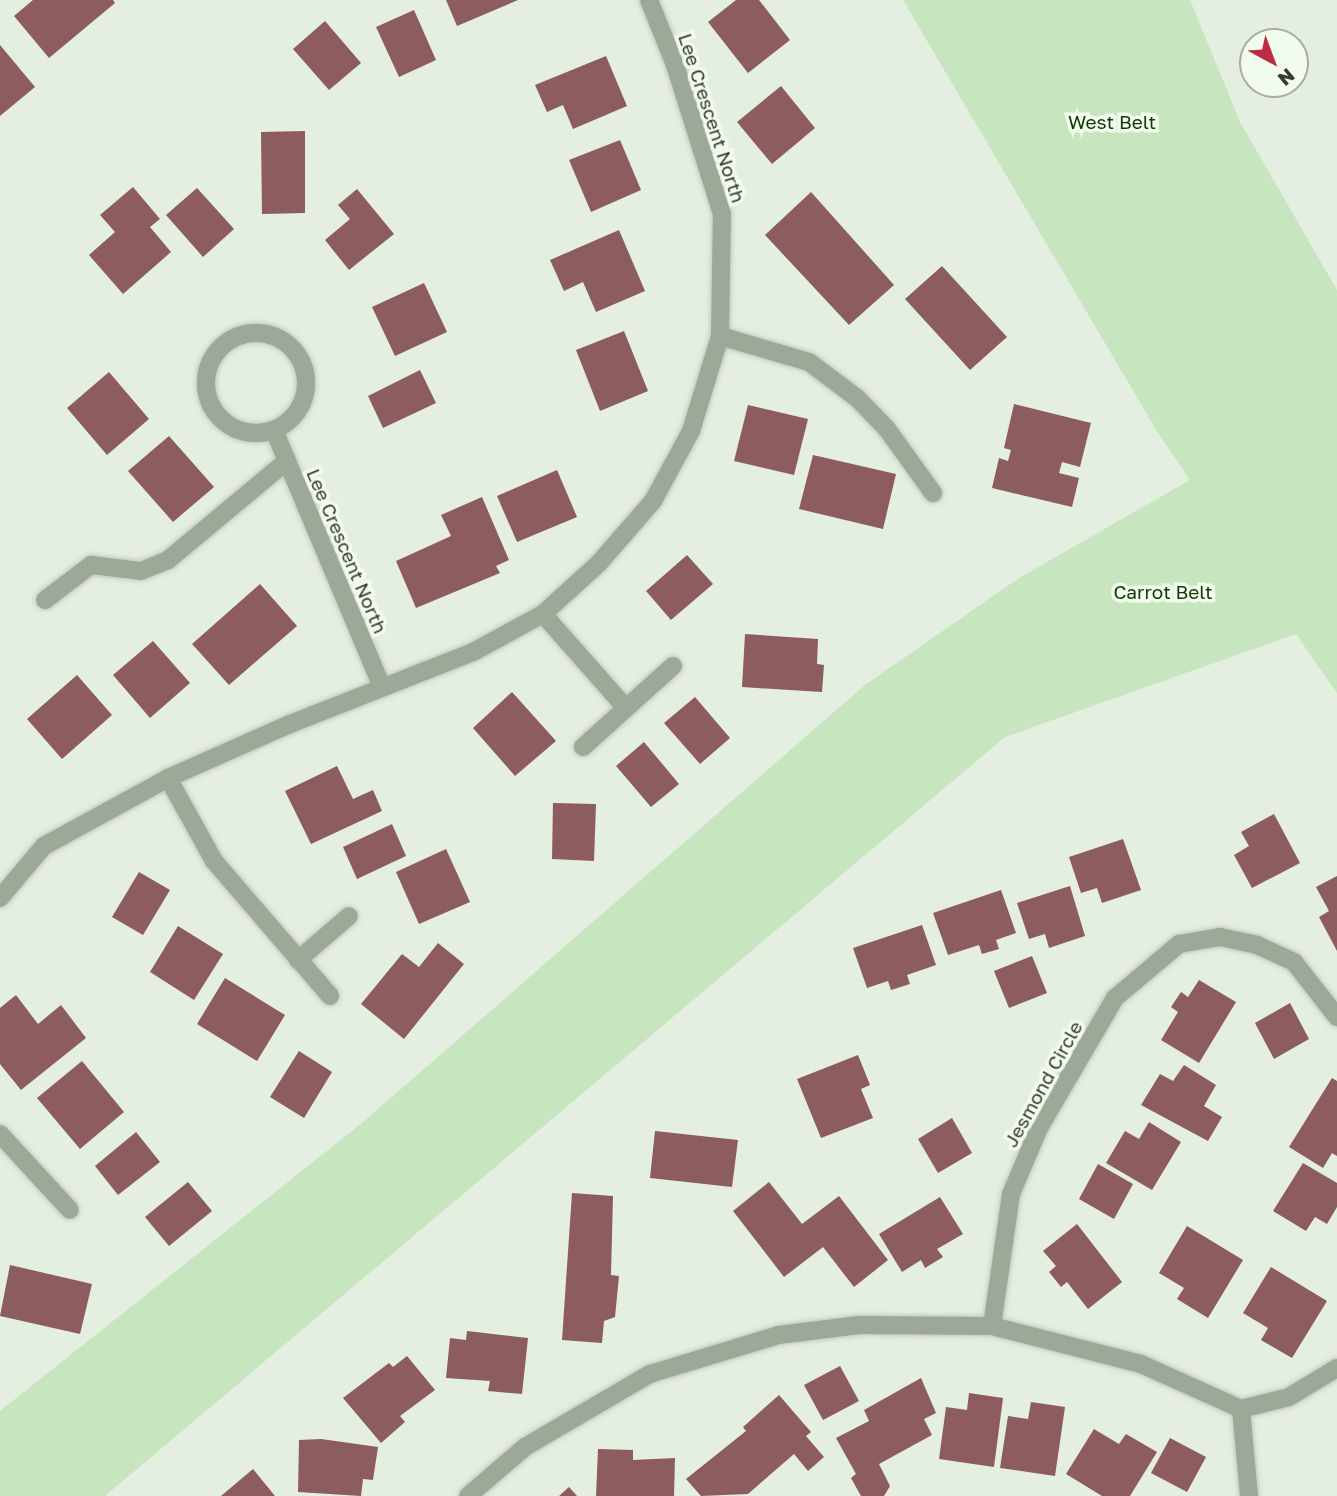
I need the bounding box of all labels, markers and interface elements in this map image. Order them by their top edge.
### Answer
north arrow [1239,28,1309,98]
street label: Lee Crescent North [674,30,750,206]
text: N [1274,64,1300,91]
park label: West Belt [1068,111,1156,133]
street label: Lee Crescent North [302,465,392,637]
park label: Carrot Belt [1113,581,1213,603]
street label: Jesmond Circle [999,1017,1087,1151]

